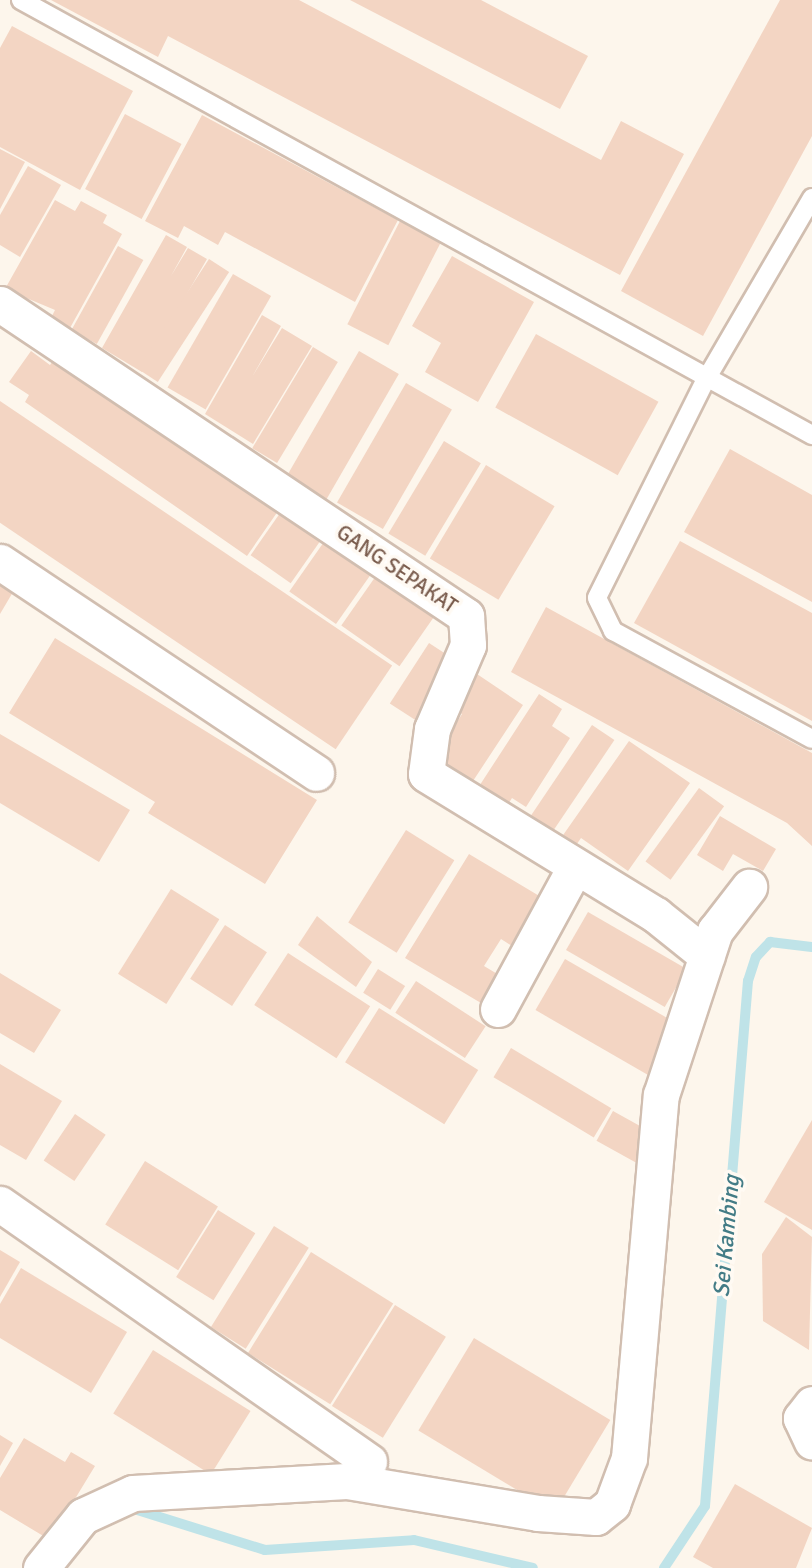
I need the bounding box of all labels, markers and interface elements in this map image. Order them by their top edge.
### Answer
street label: GANG SEPAKAT [332,519,462,619]
water label: Sei Kambing [708,1174,746,1298]

